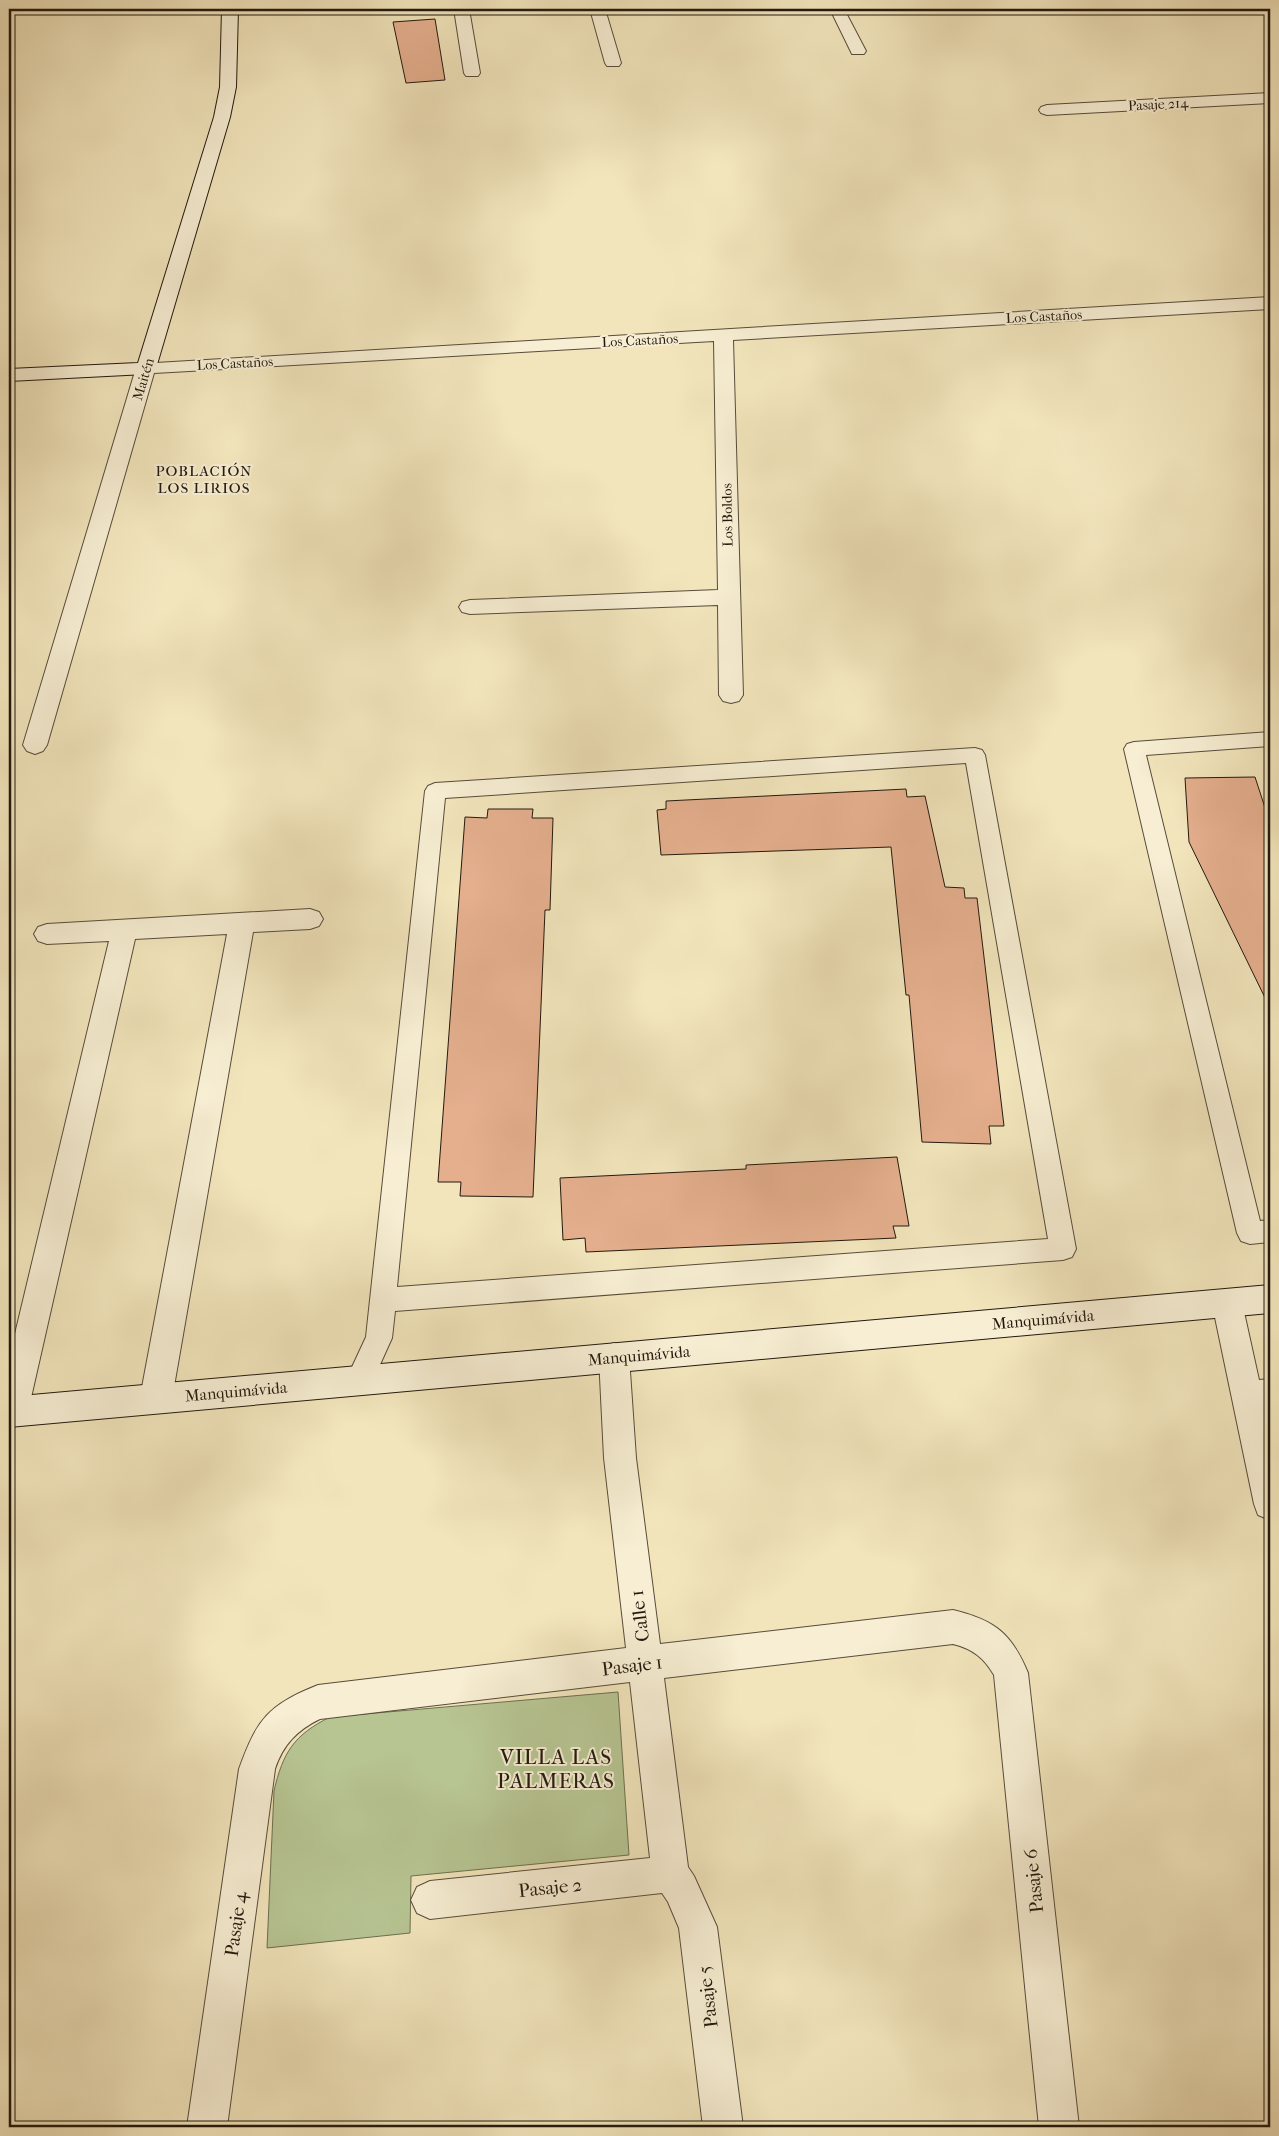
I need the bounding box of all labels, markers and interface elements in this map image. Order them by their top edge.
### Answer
street label: Pasaje 214 [1127,94,1189,115]
street label: Los Castaños [1005,306,1083,327]
street label: Los Castaños [601,330,679,351]
street label: Los Castaños [196,353,274,374]
street label: Maitén [129,356,158,402]
district label: POBLACIÓN LOS LIRIOS [156,462,252,497]
street label: Los Boldos [718,483,737,547]
street label: Manquimávida [991,1306,1096,1333]
street label: Manquimávida [587,1342,692,1369]
street label: Manquimávida [184,1378,289,1405]
street label: Calle 1 [626,1589,654,1643]
street label: Pasaje 1 [601,1651,664,1681]
district label: VILLA LAS PALMERAS [497,1745,615,1793]
street label: Pasaje 6 [1020,1847,1048,1914]
street label: Pasaje 2 [517,1874,583,1902]
street label: Pasaje 4 [221,1889,252,1958]
street label: Pasaje 5 [693,1965,723,2029]

